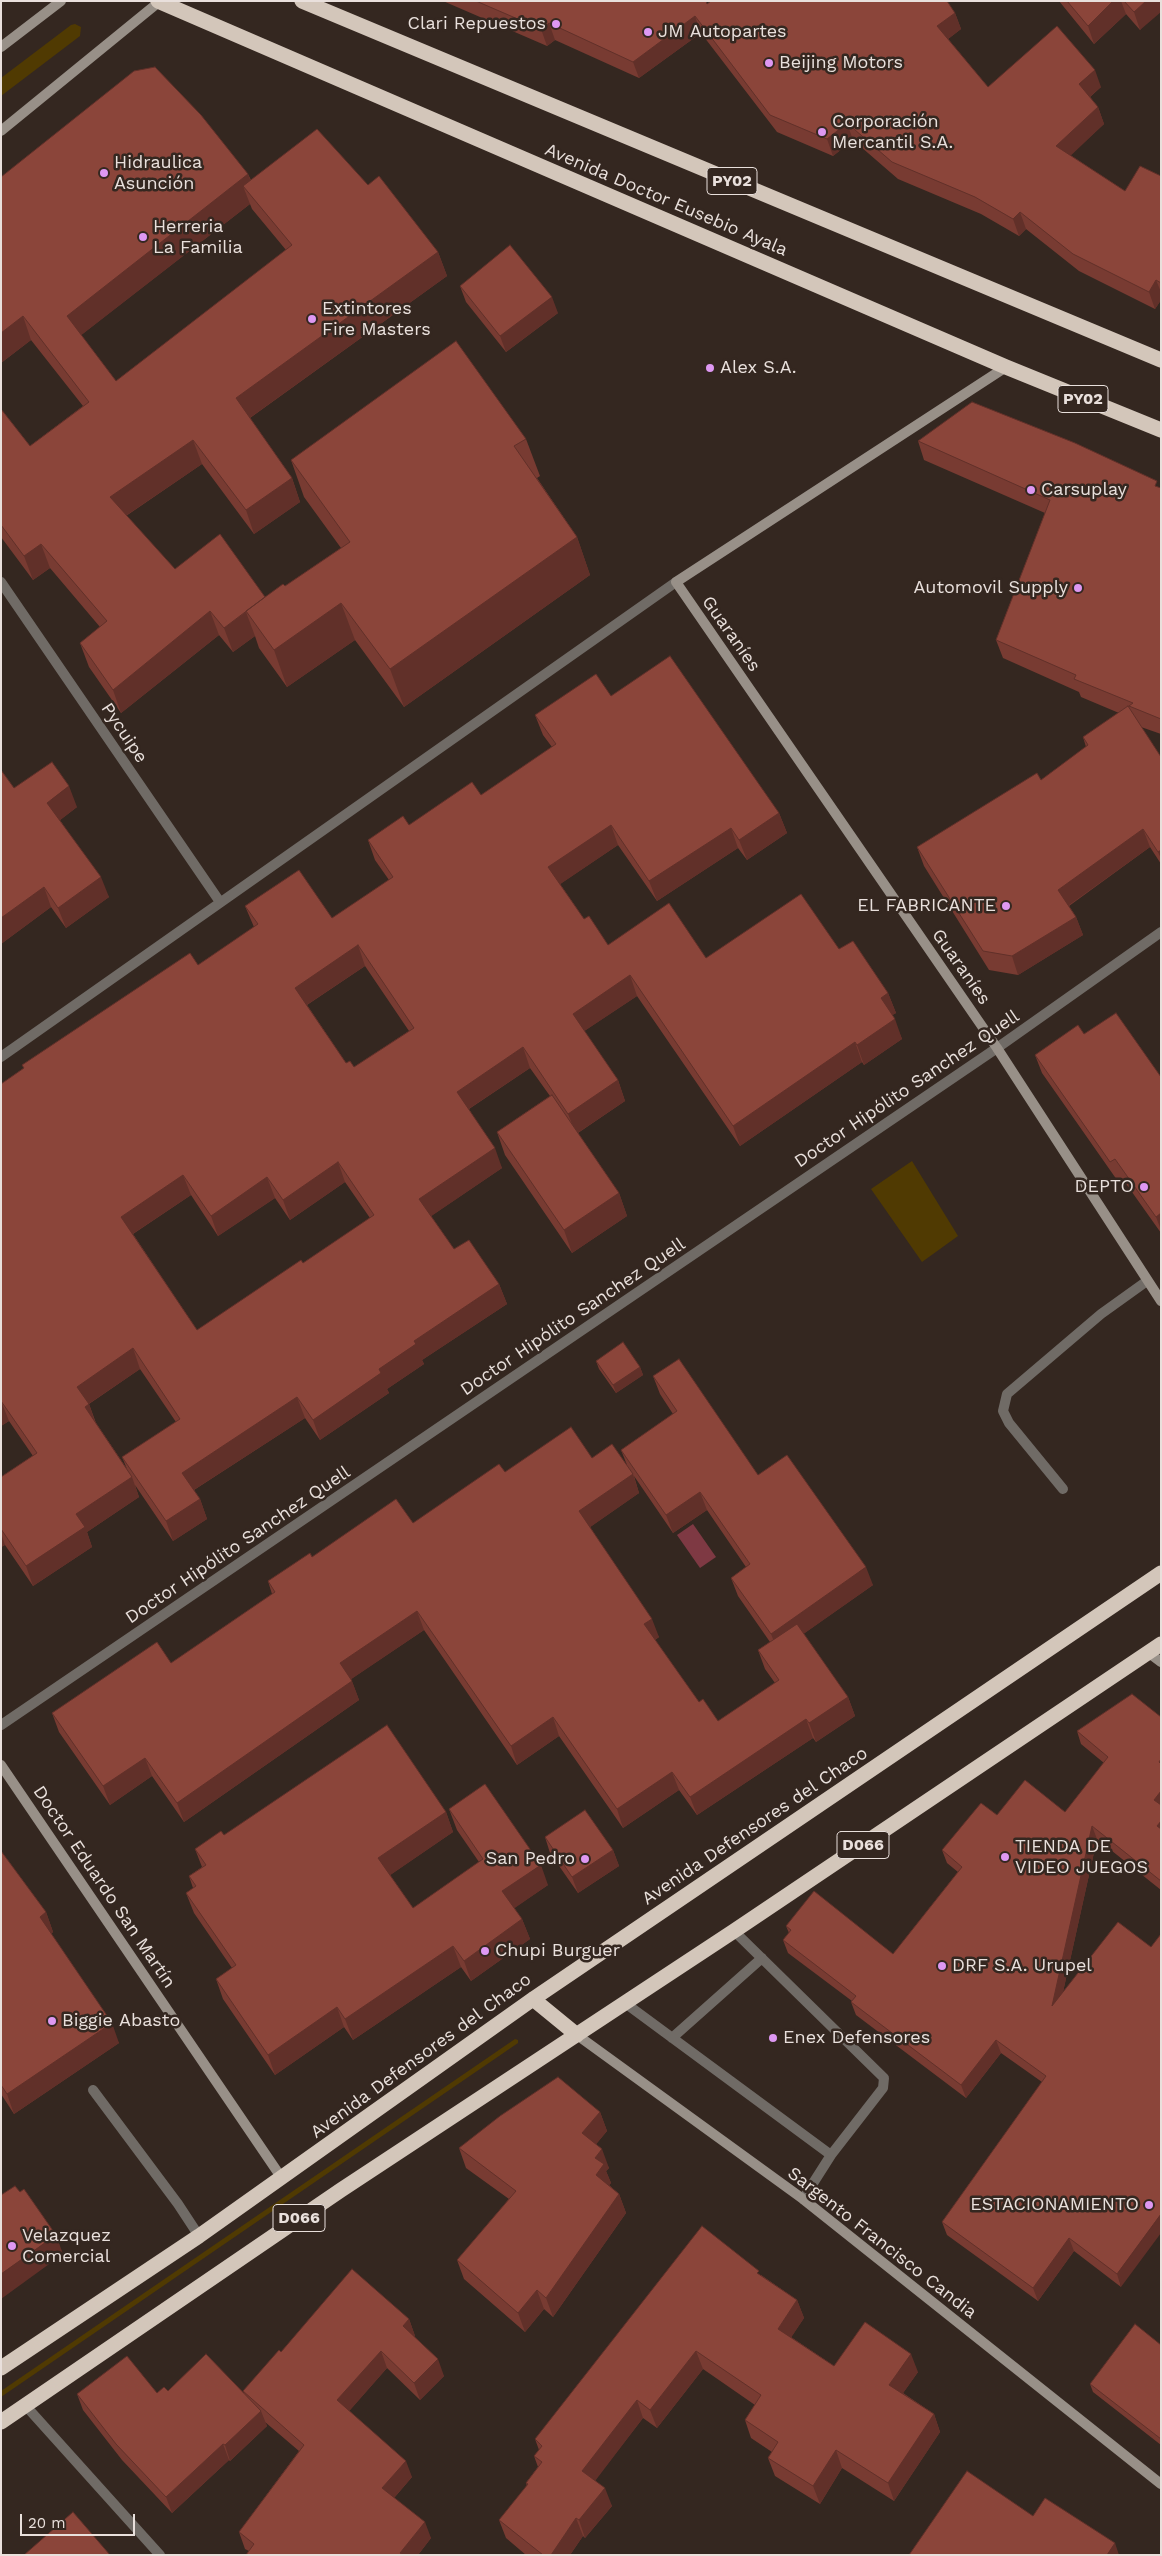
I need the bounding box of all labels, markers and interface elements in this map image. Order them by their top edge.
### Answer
place label: Clari Repuestos [408,13,546,35]
marker: Clari Repuestos [550,18,562,30]
place label: JM Autopartes [658,21,787,43]
marker: JM Autopartes [642,26,654,38]
place label: Beijing Motors [779,52,903,74]
marker: Beijing Motors [763,57,775,69]
place label: Corporación Mercantil S.A. [832,111,953,154]
marker: Corporación Mercantil S.A. [816,126,828,138]
street label: Avenida Doctor Eusebio Ayala [541,139,791,261]
place label: Hidraulica Asunción [114,152,202,194]
marker: Hidraulica Asunción [98,167,110,179]
road number: PY02 [707,168,757,195]
place label: Herreria La Familia [153,216,243,258]
marker: Herreria La Familia [137,231,149,243]
place label: Extintores Fire Masters [322,298,431,340]
marker: Extintores Fire Masters [306,313,318,325]
place label: Alex S.A. [720,357,797,379]
marker: Alex S.A. [704,362,716,374]
road number: PY02 [1058,386,1108,412]
place label: Carsuplay [1041,479,1127,501]
marker: Carsuplay [1025,484,1037,496]
place label: Automovil Supply [914,577,1068,599]
marker: Automovil Supply [1072,582,1084,594]
street label: Guaraníes [697,592,765,676]
street label: Pycuipe [96,699,152,767]
place label: EL FABRICANTE [857,895,996,917]
marker: EL FABRICANTE [1000,900,1012,912]
street label: Guaraníes [927,925,995,1009]
street label: Doctor Hipólito Sanchez Quell [790,1006,1024,1172]
place label: DEPTO [1075,1176,1134,1198]
marker: DEPTO [1138,1181,1150,1193]
street label: Doctor Hipólito Sanchez Quell [456,1234,690,1400]
street label: Doctor Hipólito Sanchez Quell [121,1462,355,1628]
street label: Avenida Defensores del Chaco [638,1742,872,1910]
street label: Doctor Eduardo San Martín [28,1782,180,1992]
road number: D066 [837,1832,889,1858]
place label: TIENDA DE VIDEO JUEGOS [1015,1836,1148,1878]
place label: San Pedro [486,1848,575,1870]
marker: TIENDA DE VIDEO JUEGOS [999,1851,1011,1863]
marker: San Pedro [579,1853,591,1865]
place label: Chupi Burguer [495,1940,620,1962]
marker: Chupi Burguer [479,1945,491,1957]
place label: DRF S.A. Urupel [952,1955,1092,1977]
marker: DRF S.A. Urupel [936,1960,948,1972]
street label: Avenida Defensores del Chaco [306,1969,536,2143]
place label: Biggie Abasto [62,2010,180,2032]
marker: Biggie Abasto [46,2015,58,2027]
place label: Enex Defensores [783,2027,930,2049]
marker: Enex Defensores [767,2032,779,2044]
street label: Sargento Francisco Candia [783,2162,981,2324]
place label: ESTACIONAMIENTO [970,2194,1139,2216]
marker: ESTACIONAMIENTO [1143,2199,1155,2211]
road number: D066 [273,2204,325,2232]
place label: Velazquez Comercial [22,2225,111,2268]
marker: Velazquez Comercial [6,2240,18,2252]
scale bar [22,2504,138,2536]
text: 20 m [28,2514,66,2532]

